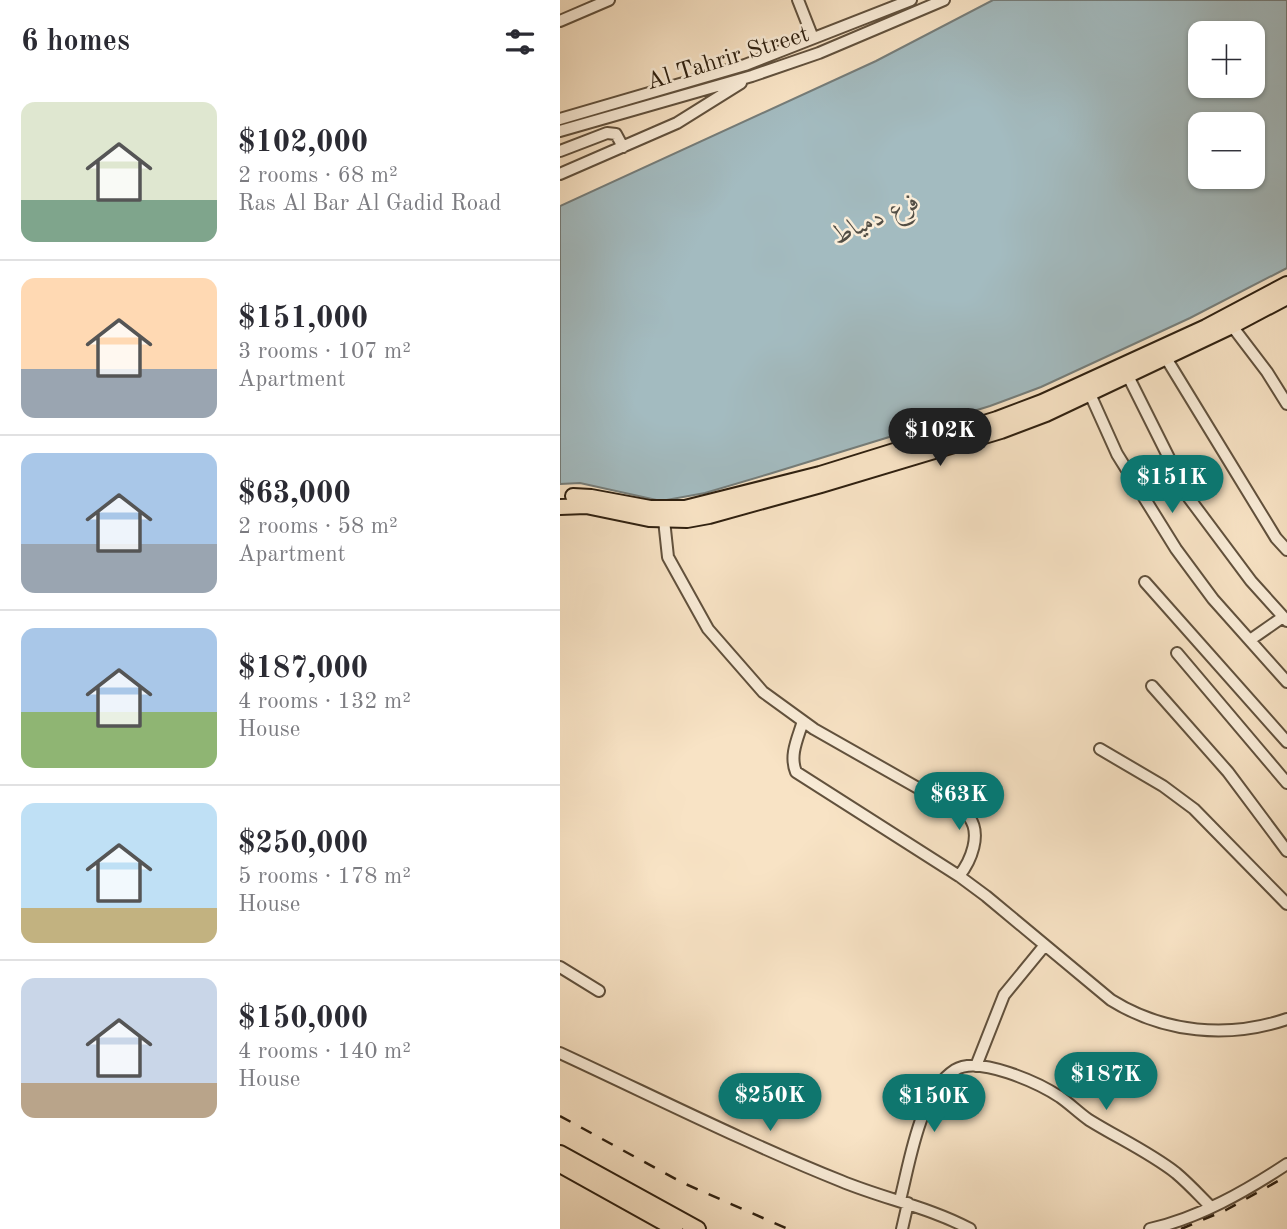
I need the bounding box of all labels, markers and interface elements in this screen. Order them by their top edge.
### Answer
map controls [1188,21,1265,189]
button: + [1188,21,1265,98]
icon: filters [501,23,539,61]
street label: Al Tahrir Street [644,23,812,95]
text: 6 homes [21,27,130,57]
button: − [1188,112,1265,189]
text: $102,000 [238,128,368,158]
icon: home [77,130,161,214]
text: 2 rooms · 68 m² [238,164,398,187]
water label: فرع دمياط [828,188,926,256]
text: Ras Al Bar Al Gadid Road [238,192,502,215]
text: $151,000 [238,304,368,334]
icon: home [77,306,161,390]
text: 3 rooms · 107 m² [238,340,411,363]
text: Apartment [238,368,346,391]
pin: $102K [891,408,989,468]
text: $102K [904,419,976,442]
pin: $151K [1123,456,1221,515]
text: $151K [1136,466,1208,489]
text: $63,000 [238,479,351,509]
icon: home [77,481,161,565]
text: 2 rooms · 58 m² [238,515,398,538]
text: Apartment [238,543,346,566]
text: $187,000 [238,654,368,684]
icon: home [77,656,161,740]
text: 4 rooms · 132 m² [238,690,411,713]
text: House [238,718,300,741]
pin: $63K [918,772,1000,832]
text: $63K [930,783,988,806]
text: $250,000 [238,829,368,859]
icon: home [77,831,161,915]
text: 5 rooms · 178 m² [238,865,411,888]
text: House [238,893,300,916]
text: $150,000 [238,1004,368,1034]
icon: home [77,1006,161,1090]
text: 4 rooms · 140 m² [238,1040,411,1063]
pin: $187K [1057,1052,1155,1112]
text: $187K [1070,1063,1142,1086]
text: House [238,1068,300,1091]
pin: $250K [721,1074,819,1133]
pin: $150K [885,1074,983,1134]
text: $250K [734,1084,806,1107]
text: $150K [898,1085,970,1108]

